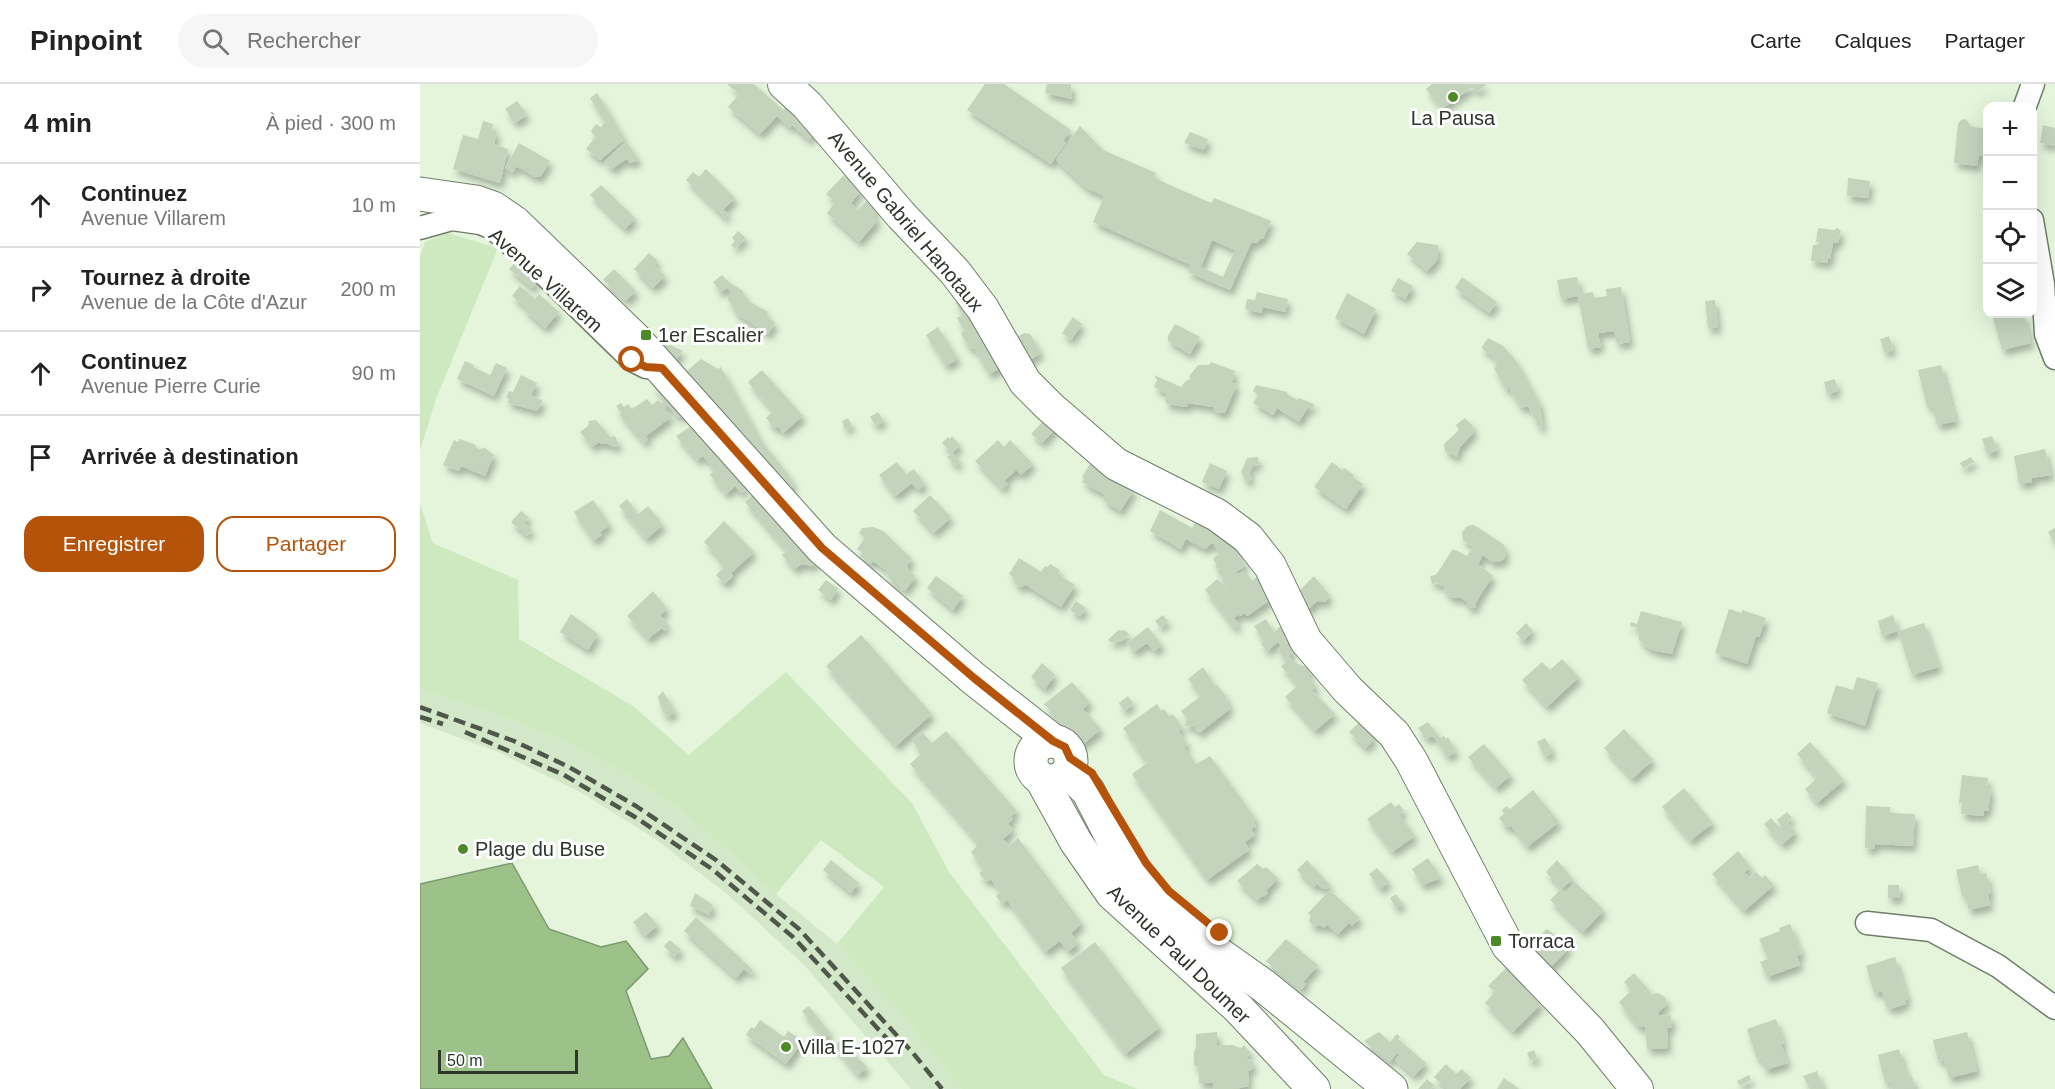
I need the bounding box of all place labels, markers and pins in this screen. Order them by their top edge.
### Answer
marker: La Pausa [1446,90,1460,104]
place label: La Pausa [1411,107,1496,129]
place label: 1er Escalier [658,324,764,346]
marker: 1er Escalier [639,328,653,342]
place label: Plage du Buse [475,838,605,860]
marker: Plage du Buse [456,842,470,856]
place label: Torraca [1508,930,1576,952]
marker: Torraca [1489,934,1503,948]
place label: Villa E-1027 [798,1036,905,1058]
marker: Villa E-1027 [779,1040,793,1054]

